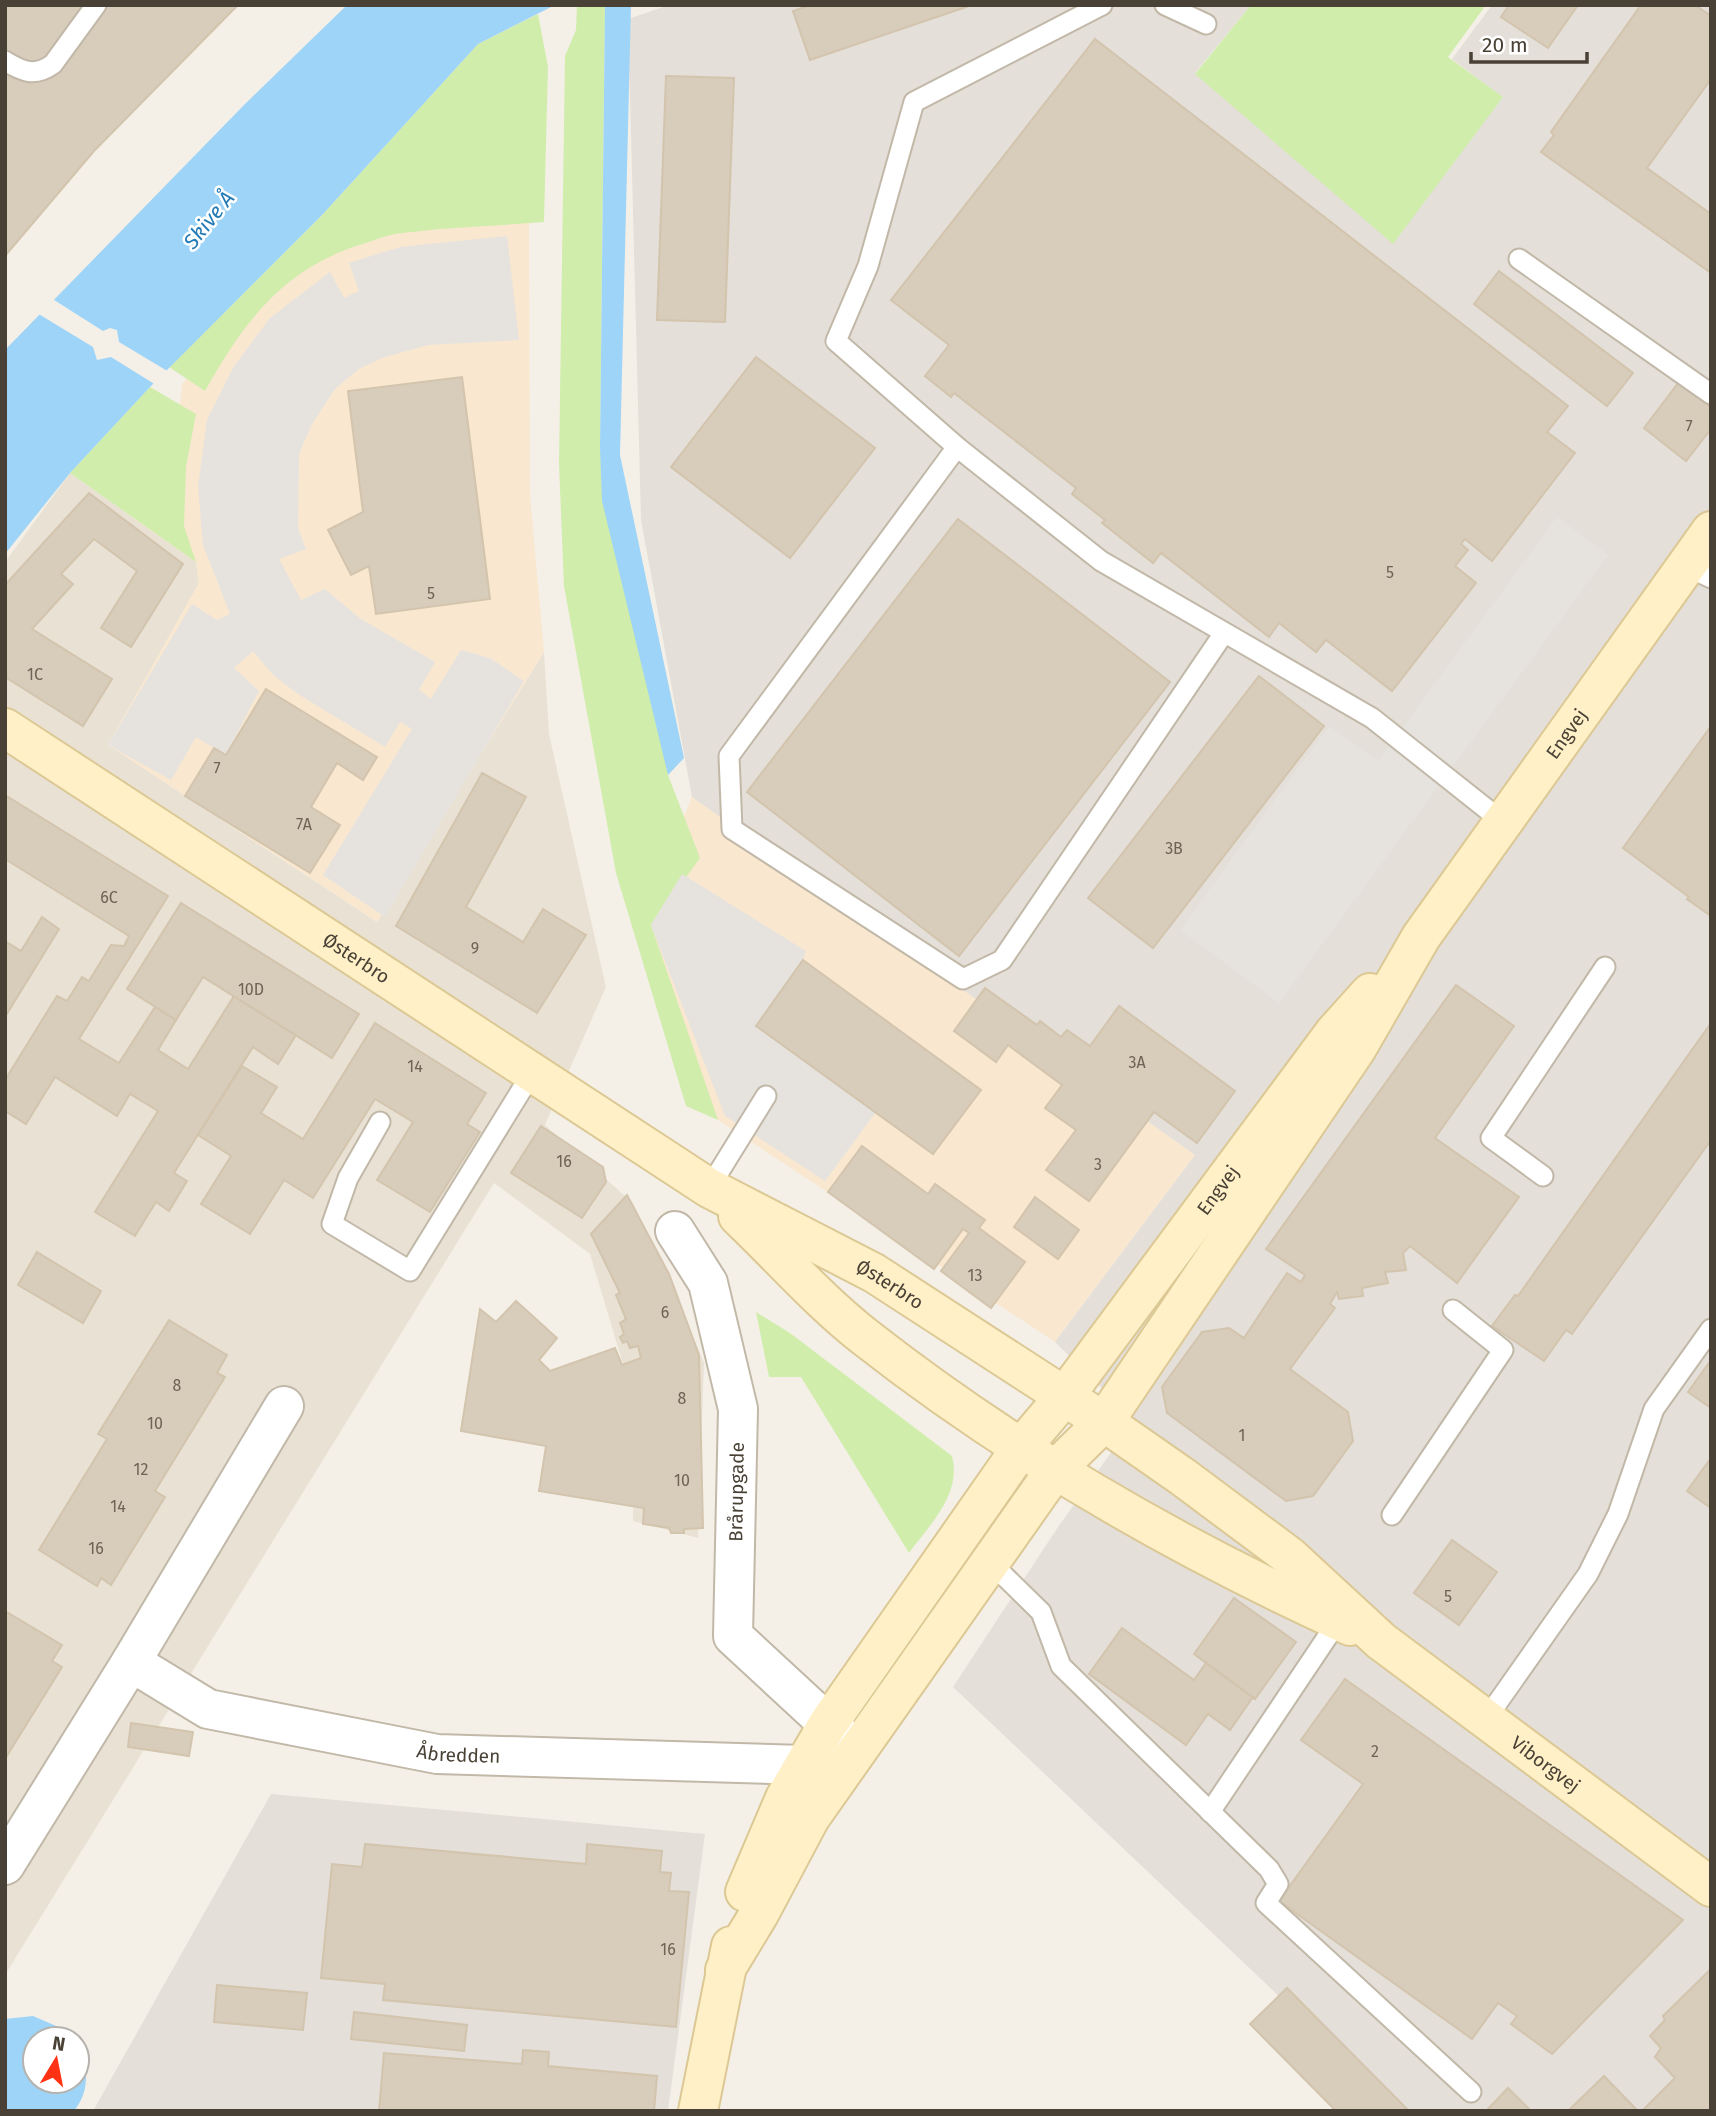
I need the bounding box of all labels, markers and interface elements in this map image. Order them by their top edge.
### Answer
scale bar [1471,21,1586,65]
text: 20 m [1482,32,1528,58]
water label: Skive Å [177,186,240,255]
house number: 7 [1685,417,1693,436]
house number: 5 [1386,563,1394,582]
house number: 5 [427,584,435,603]
house number: 1C [27,665,43,684]
street label: Engvej [1541,704,1592,763]
house number: 7 [213,759,221,778]
house number: 7A [296,815,313,834]
house number: 3B [1165,839,1183,858]
house number: 6C [100,888,118,907]
street label: Østerbro [318,928,394,988]
house number: 9 [471,939,479,958]
house number: 10D [238,980,264,999]
house number: 3A [1128,1053,1146,1072]
house number: 14 [407,1057,423,1076]
house number: 16 [556,1152,572,1171]
house number: 3 [1094,1155,1102,1174]
street label: Engvej [1192,1161,1244,1220]
street label: Østerbro [852,1255,928,1314]
house number: 13 [968,1266,982,1285]
house number: 6 [661,1303,669,1322]
house number: 8 [173,1376,182,1395]
house number: 8 [678,1389,687,1408]
house number: 10 [147,1414,163,1433]
house number: 1 [1239,1426,1245,1445]
street label: Brårupgade [724,1442,749,1542]
house number: 12 [134,1460,148,1479]
house number: 10 [674,1471,690,1490]
house number: 14 [110,1497,126,1516]
house number: 16 [88,1539,104,1558]
house number: 5 [1444,1587,1452,1606]
street label: Viborgvej [1507,1731,1585,1798]
street label: Åbredden [415,1739,501,1768]
house number: 2 [1371,1742,1379,1761]
house number: 16 [660,1940,676,1959]
north arrow [21,2025,91,2095]
text: N [51,2031,67,2056]

